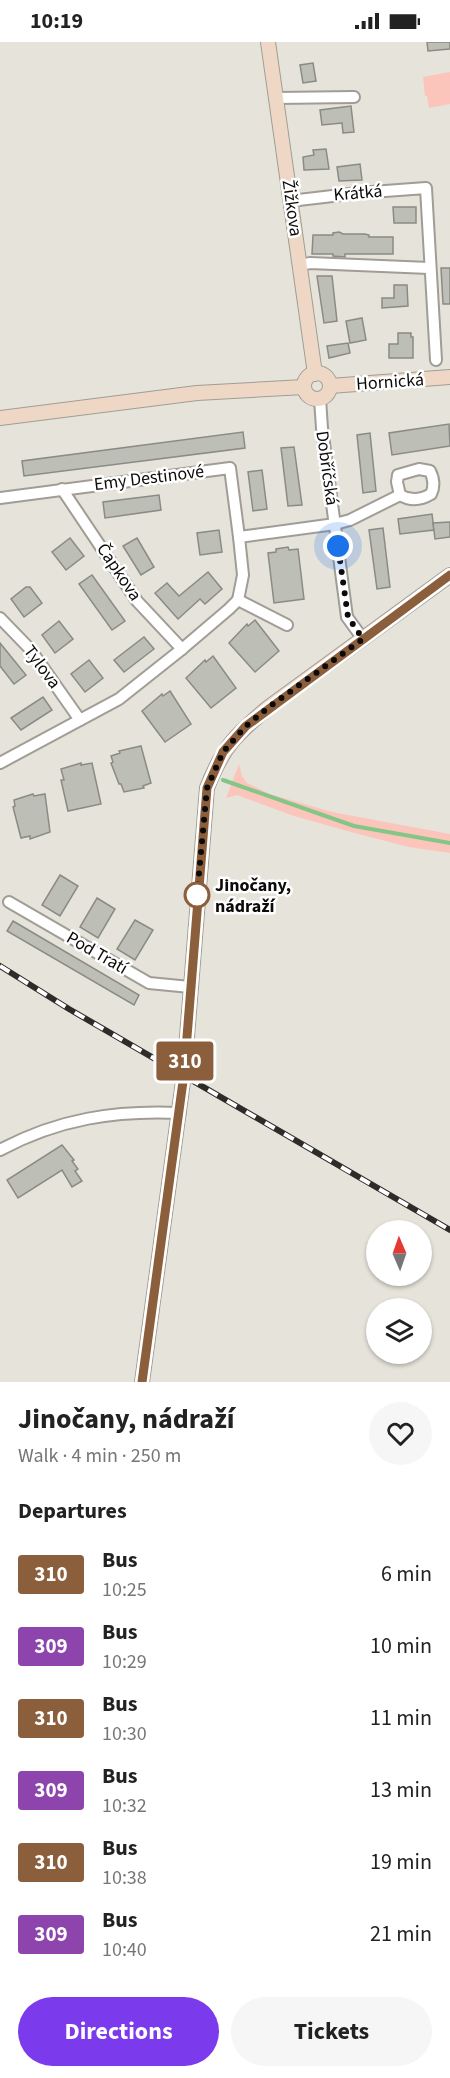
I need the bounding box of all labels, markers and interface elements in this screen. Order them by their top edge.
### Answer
text: 10:19 [30,5,83,37]
street label: Žižkova [276,178,308,238]
street label: Krátká [333,178,383,208]
street label: Hornická [355,367,425,397]
street label: Dobříčská [309,429,345,507]
street label: Emy Destinové [92,459,206,497]
your location [323,531,353,561]
street label: Čapkova [91,538,147,606]
street label: Tylova [17,640,67,694]
place label: Jinočany, nádraží [215,873,291,919]
marker: Jinočany, nádraží [184,882,210,908]
street label: Pod Tratí [62,925,133,981]
line badge: 310 [150,1042,219,1080]
text: 310 [168,1046,202,1076]
north arrow [366,1220,432,1286]
map controls [366,1220,432,1364]
button: layers [366,1298,432,1364]
text: Jinočany, nádraží [18,1399,235,1439]
button: heart [369,1402,432,1465]
text: Walk · 4 min · 250 m [18,1442,181,1470]
text: Departures [18,1495,127,1527]
text: Bus [102,1544,138,1576]
text: 6 min [381,1558,432,1590]
text: 310 [34,1559,68,1589]
text: 10:25 [102,1576,147,1604]
text: Bus [102,1616,138,1648]
text: 10 min [370,1630,432,1662]
text: 309 [34,1631,68,1661]
text: 10:29 [102,1648,147,1676]
text: Bus [102,1688,138,1720]
text: 11 min [370,1702,432,1734]
text: 310 [34,1703,68,1733]
text: 10:30 [102,1720,147,1748]
text: Bus [102,1760,138,1792]
text: 13 min [370,1774,432,1806]
text: 309 [34,1775,68,1805]
text: 10:32 [102,1792,147,1820]
text: Bus [102,1832,138,1864]
text: 19 min [370,1846,432,1878]
text: 310 [34,1847,68,1877]
text: 10:38 [102,1864,147,1892]
text: Bus [102,1904,138,1936]
text: 21 min [370,1918,432,1950]
text: 309 [34,1919,68,1949]
text: 10:40 [102,1936,147,1964]
button: Directions [18,1997,219,2066]
button: Tickets [231,1997,432,2066]

